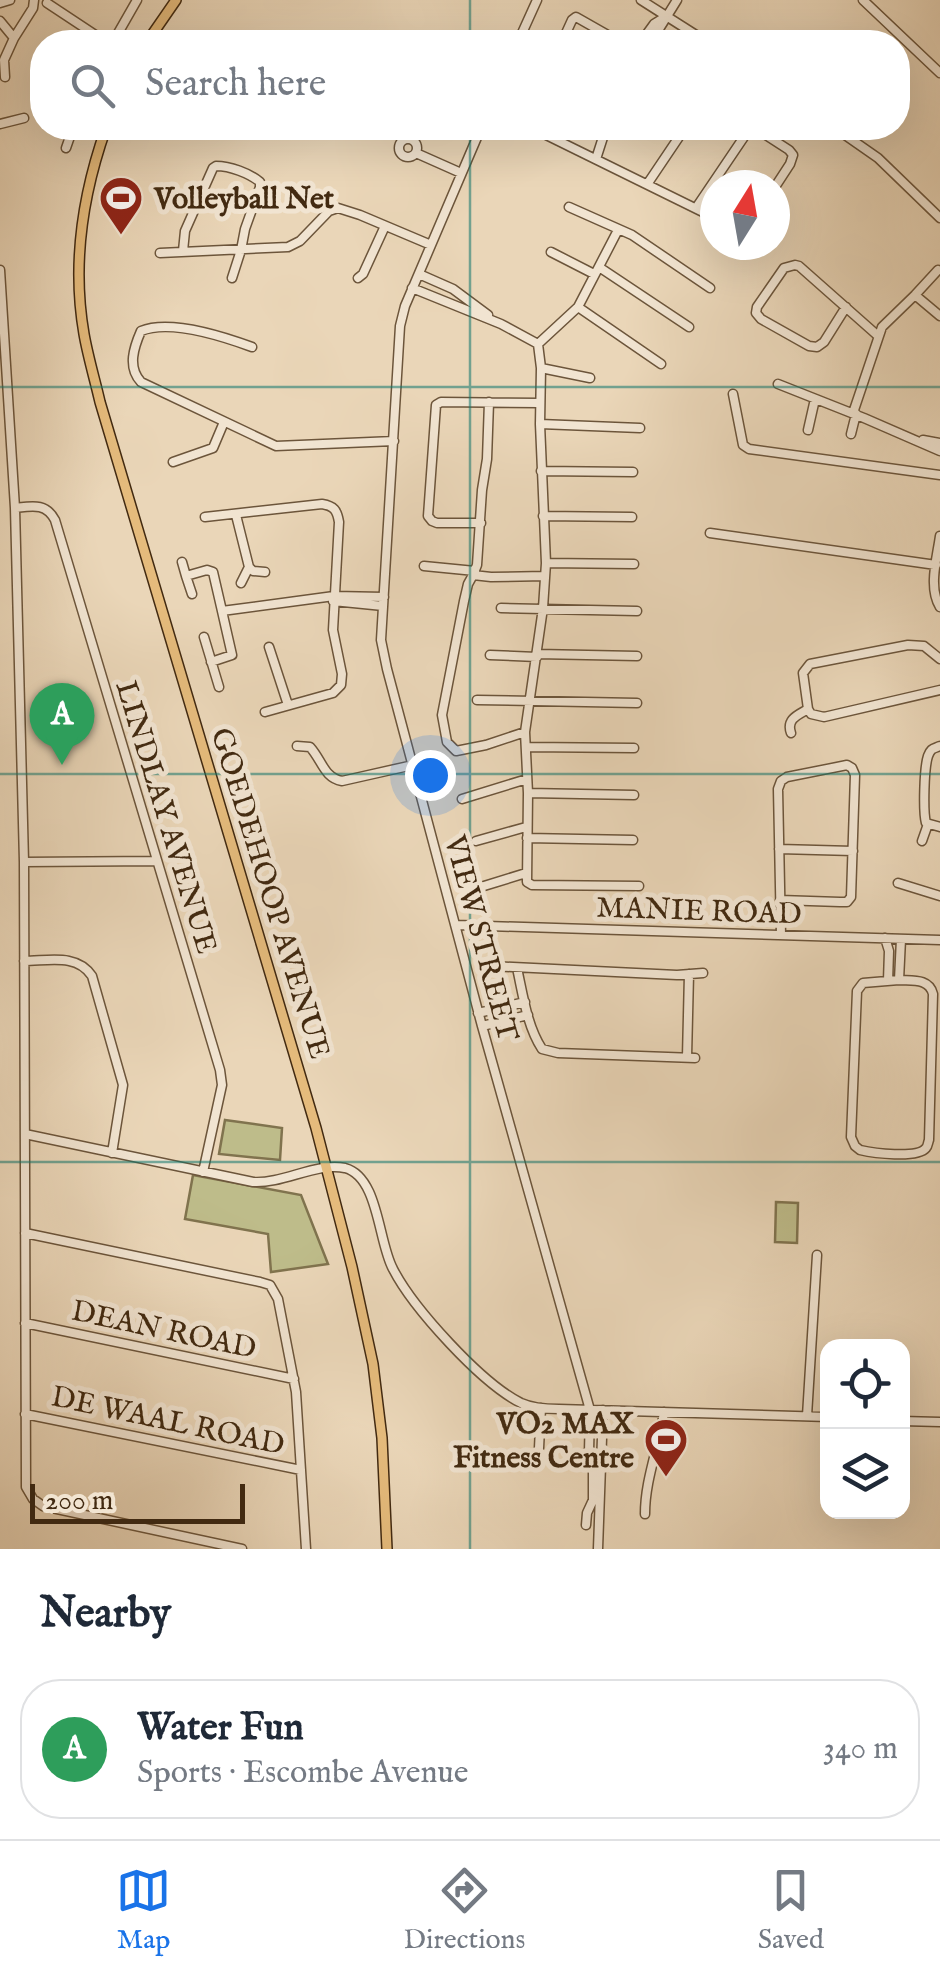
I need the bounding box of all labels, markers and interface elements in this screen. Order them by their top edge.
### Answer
search box [30,30,910,140]
icon: search [65,58,120,113]
text: Search here [145,61,326,109]
north arrow [700,170,790,260]
sports icon: Volleyball Net [98,175,144,236]
place label: Volleyball Net [153,181,335,219]
street label: LINDLAY AVENUE [105,676,225,959]
pin: A [30,682,94,765]
street label: GOEDEHOOP AVENUE [201,724,338,1064]
your location [405,750,456,801]
street label: VIEW STREET [434,830,526,1046]
street label: MANIE ROAD [596,889,802,935]
street label: DEAN ROAD [68,1293,260,1369]
map controls [820,1339,910,1519]
button: locate [820,1339,910,1429]
street label: DE WAAL ROAD [47,1379,288,1465]
place label: VO2 MAX Fitness Centre [453,1406,635,1478]
sports icon: VO2 MAX Fitness Centre [643,1417,689,1478]
button: layers [820,1429,910,1519]
scale bar [30,1479,245,1524]
text: 200 m [45,1484,113,1519]
text: Nearby [40,1588,171,1641]
text: Water Fun [137,1705,304,1753]
text: A [64,1729,85,1770]
text: 340 m [823,1729,898,1770]
text: Sports · Escombe Avenue [137,1753,469,1794]
tab: Map [116,1863,171,1958]
tab: Directions [403,1863,525,1958]
tab: Saved [758,1863,824,1958]

